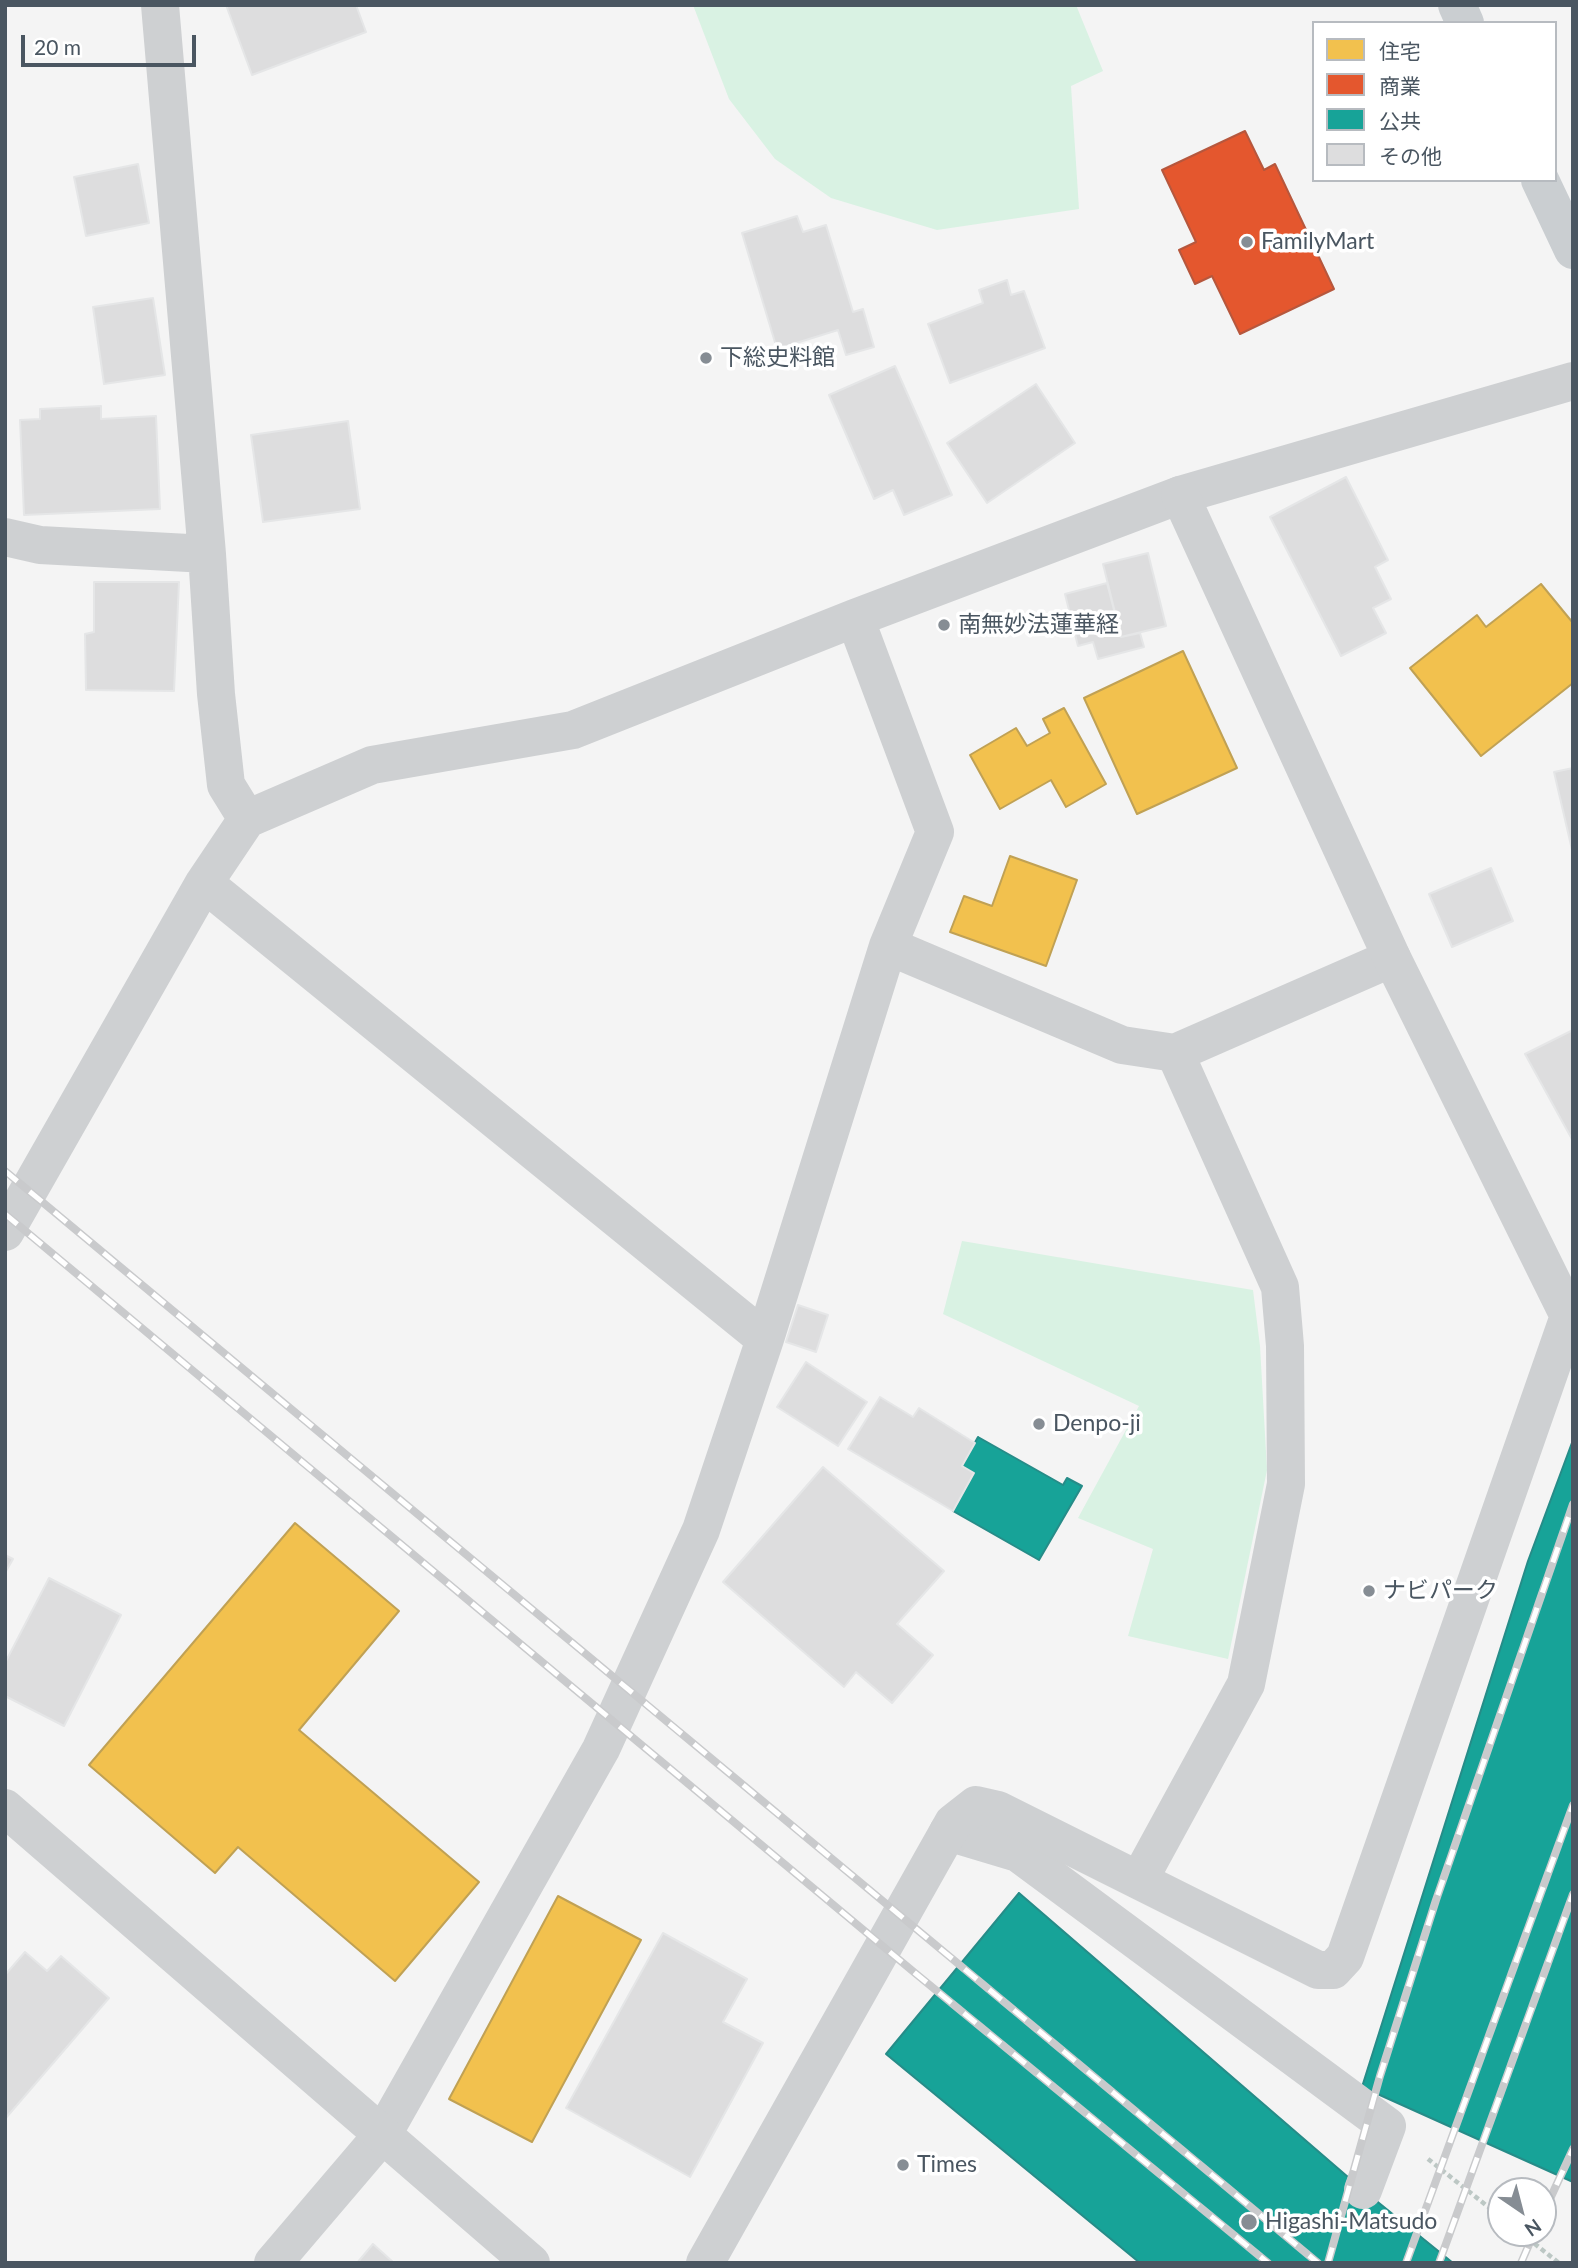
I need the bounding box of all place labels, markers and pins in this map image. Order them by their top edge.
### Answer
place label: FamilyMart [1261,228,1374,256]
marker: FamilyMart [1239,234,1255,250]
place label: 下総史料館 [720,344,835,372]
marker: 下総史料館 [698,350,714,366]
place label: 南無妙法蓮華経 [958,611,1119,639]
marker: 南無妙法蓮華経 [936,617,952,633]
place label: Denpo-ji [1053,1410,1141,1438]
marker: Denpo-ji [1031,1416,1047,1432]
place label: ナビパーク [1383,1577,1498,1605]
marker: ナビパーク [1361,1583,1377,1599]
place label: Times [917,2151,977,2179]
marker: Times [895,2157,911,2173]
place label: Higashi-Matsudo [1265,2208,1437,2236]
marker: Higashi-Matsudo [1239,2212,1259,2232]

